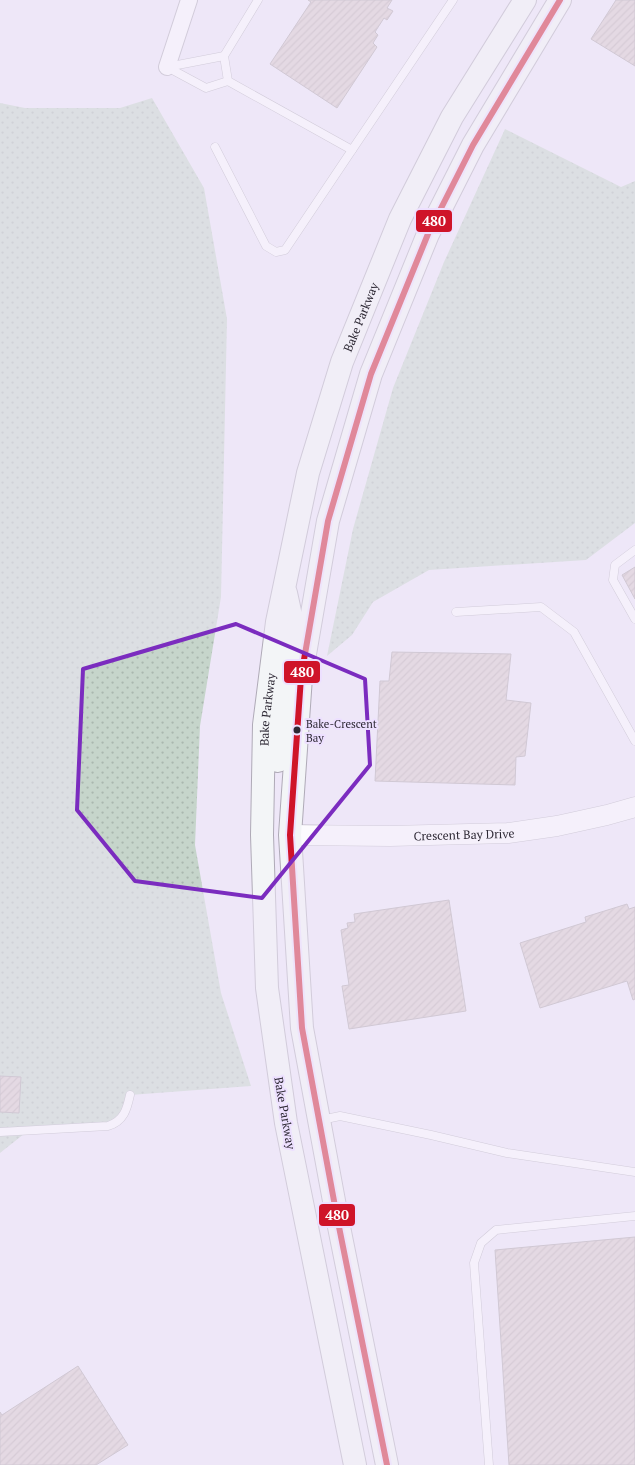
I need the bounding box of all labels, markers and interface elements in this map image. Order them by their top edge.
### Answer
line badge: 480 [415,209,453,233]
text: 480 [422,211,446,230]
street label: Bake Parkway [340,279,381,354]
line badge: 480 [283,660,321,684]
text: 480 [290,662,314,681]
street label: Bake Parkway [256,671,278,746]
place label: Bake-Crescent Bay [306,717,377,745]
marker: Bake-Crescent Bay [292,725,302,735]
street label: Crescent Bay Drive [413,825,515,843]
street label: Bake Parkway [271,1076,299,1151]
line badge: 480 [318,1203,356,1227]
text: 480 [325,1205,349,1224]

